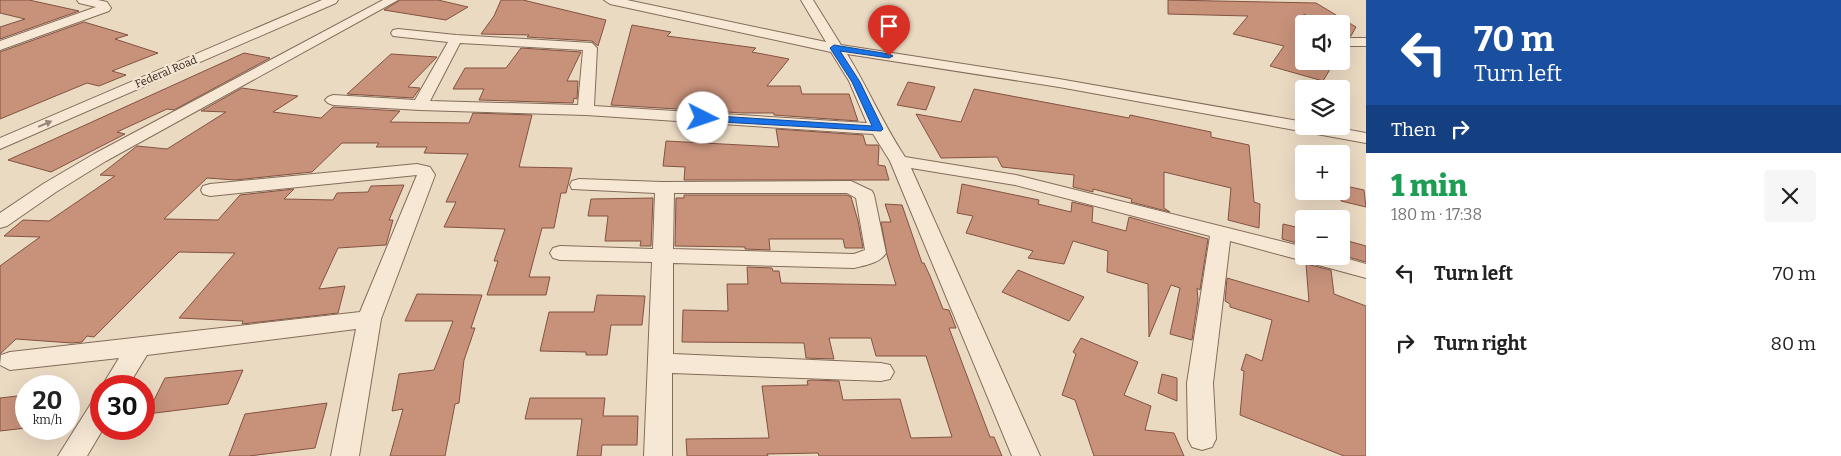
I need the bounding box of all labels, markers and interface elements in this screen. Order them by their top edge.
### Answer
pin [868,5,910,56]
icon: arrive [875,12,903,40]
map controls [1295,15,1350,265]
button: sound [1295,15,1350,70]
text: 70 m [1474,18,1554,60]
icon: left [1391,20,1456,85]
street label: Federal Road [133,53,199,91]
text: Turn left [1474,60,1562,87]
button: layers [1295,80,1350,135]
position arrow [676,91,728,143]
icon: right [1446,115,1474,143]
text: Then [1391,118,1436,141]
one-way arrow [38,120,52,128]
button: + [1295,145,1350,200]
text: 1 min [1391,168,1467,204]
button: close [1764,170,1816,222]
text: 180 m · 17:38 [1391,205,1482,224]
button: − [1295,210,1350,265]
icon: left [1391,259,1419,287]
text: Turn left [1434,262,1513,285]
text: 70 m [1773,262,1816,285]
icon: right [1391,329,1419,357]
text: Turn right [1434,332,1527,355]
text: 80 m [1770,332,1816,355]
speed limit sign: 30 [90,375,155,440]
text: 20 [33,386,62,416]
text: km/h [33,413,62,427]

